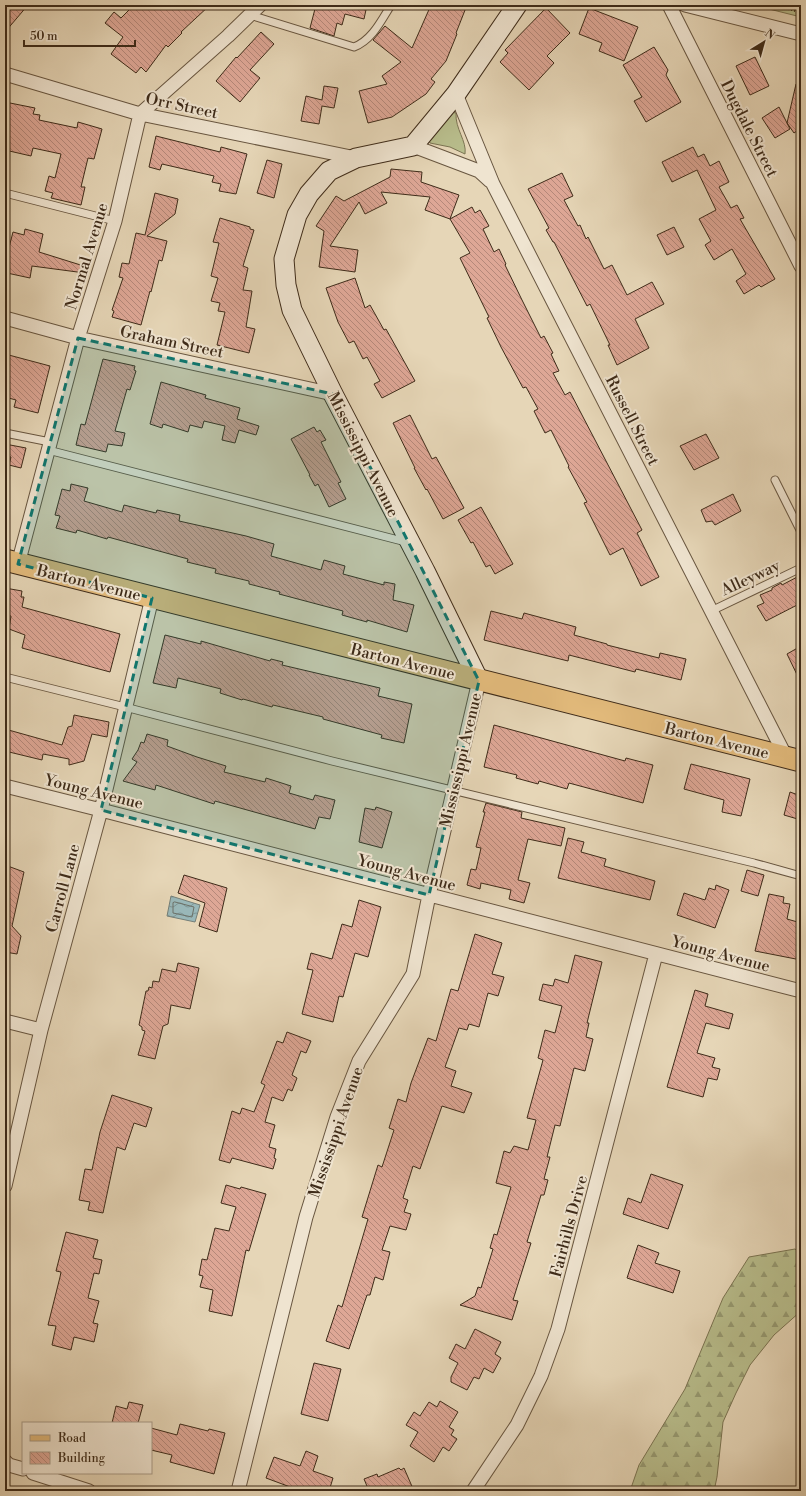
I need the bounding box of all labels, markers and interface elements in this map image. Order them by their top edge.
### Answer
scale bar [24,22,135,48]
north arrow [744,22,784,62]
text: N [762,27,777,43]
text: 50 m [30,29,58,44]
street label: Dugdale Street [716,76,782,181]
street label: Orr Street [144,89,220,123]
street label: Normal Avenue [61,200,113,312]
street label: Graham Street [118,321,226,363]
street label: Russell Street [601,372,664,469]
street label: Mississippi Avenue [323,389,403,520]
street label: Alleyway [717,555,783,601]
street label: Barton Avenue [34,560,143,606]
street label: Barton Avenue [348,639,457,685]
street label: Mississippi Avenue [436,691,486,830]
street label: Barton Avenue [662,718,771,764]
street label: Young Avenue [41,770,145,814]
street label: Carroll Lane [42,842,84,935]
street label: Young Avenue [354,850,458,896]
street label: Young Avenue [668,931,772,977]
street label: Mississippi Avenue [304,1064,368,1201]
street label: Fairhills Drive [546,1173,592,1279]
legend [22,1422,152,1474]
text: Road [58,1431,86,1446]
text: Building [57,1451,106,1466]

